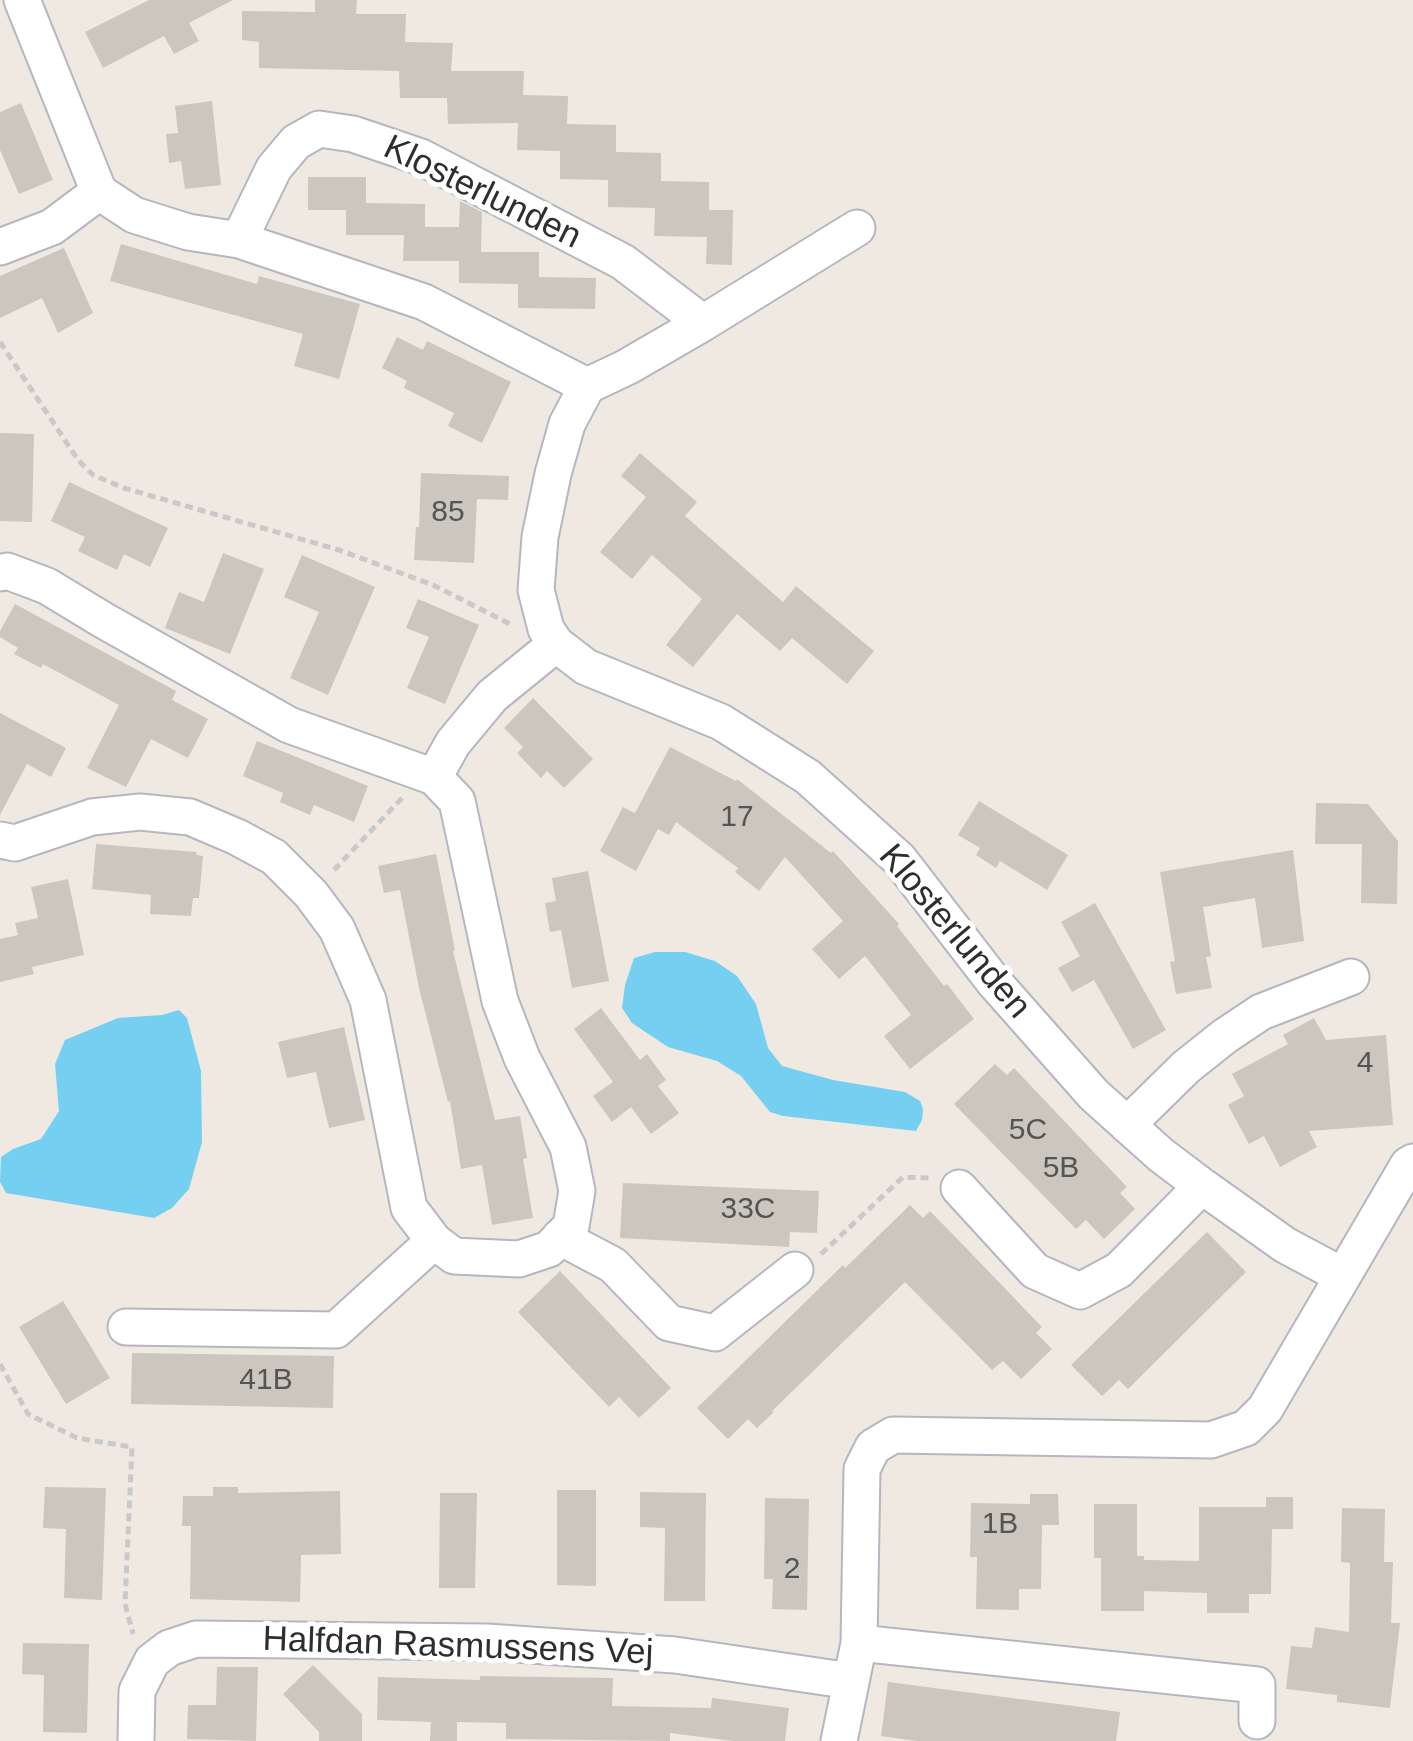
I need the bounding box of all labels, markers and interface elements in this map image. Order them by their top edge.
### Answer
street label: Klosterlunden [377,127,587,259]
house number: 85 [431,495,465,531]
house number: 17 [720,800,754,836]
street label: Klosterlunden [869,837,1039,1027]
house number: 4 [1357,1046,1373,1082]
house number: 5C [1009,1113,1047,1149]
house number: 5B [1043,1151,1079,1187]
house number: 33C [720,1192,776,1228]
house number: 41B [239,1363,293,1399]
house number: 1B [982,1507,1018,1543]
house number: 2 [784,1552,800,1588]
street label: Halfdan Rasmussens Vej [262,1619,654,1675]

